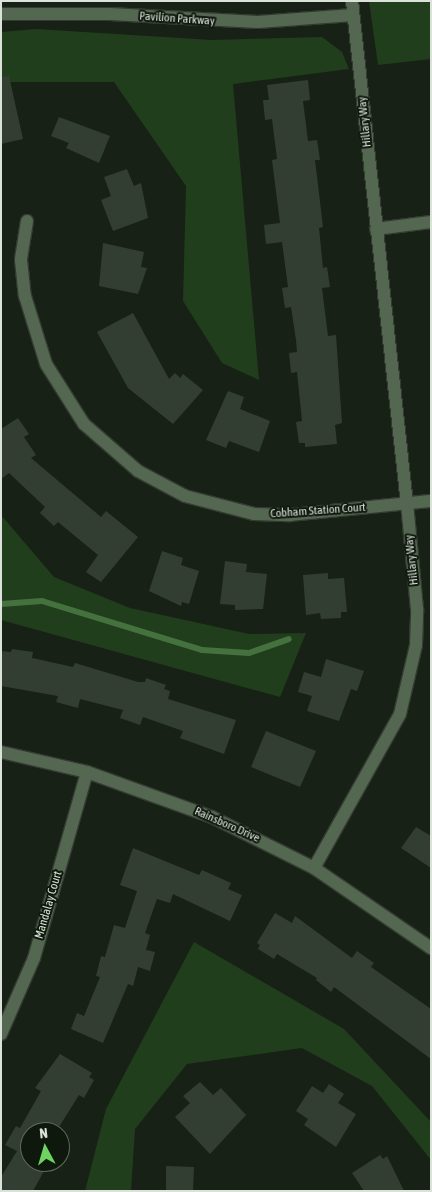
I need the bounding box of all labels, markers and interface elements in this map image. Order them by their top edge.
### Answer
street label: Pavilion Parkway [139,9,215,29]
street label: Hillary Way [355,96,375,148]
street label: Cobham Station Court [270,500,366,522]
street label: Hillary Way [402,534,422,586]
street label: Rainsboro Drive [192,804,262,846]
street label: Mandalay Court [32,869,66,941]
north arrow [20,1122,70,1172]
text: N [39,1125,48,1141]

